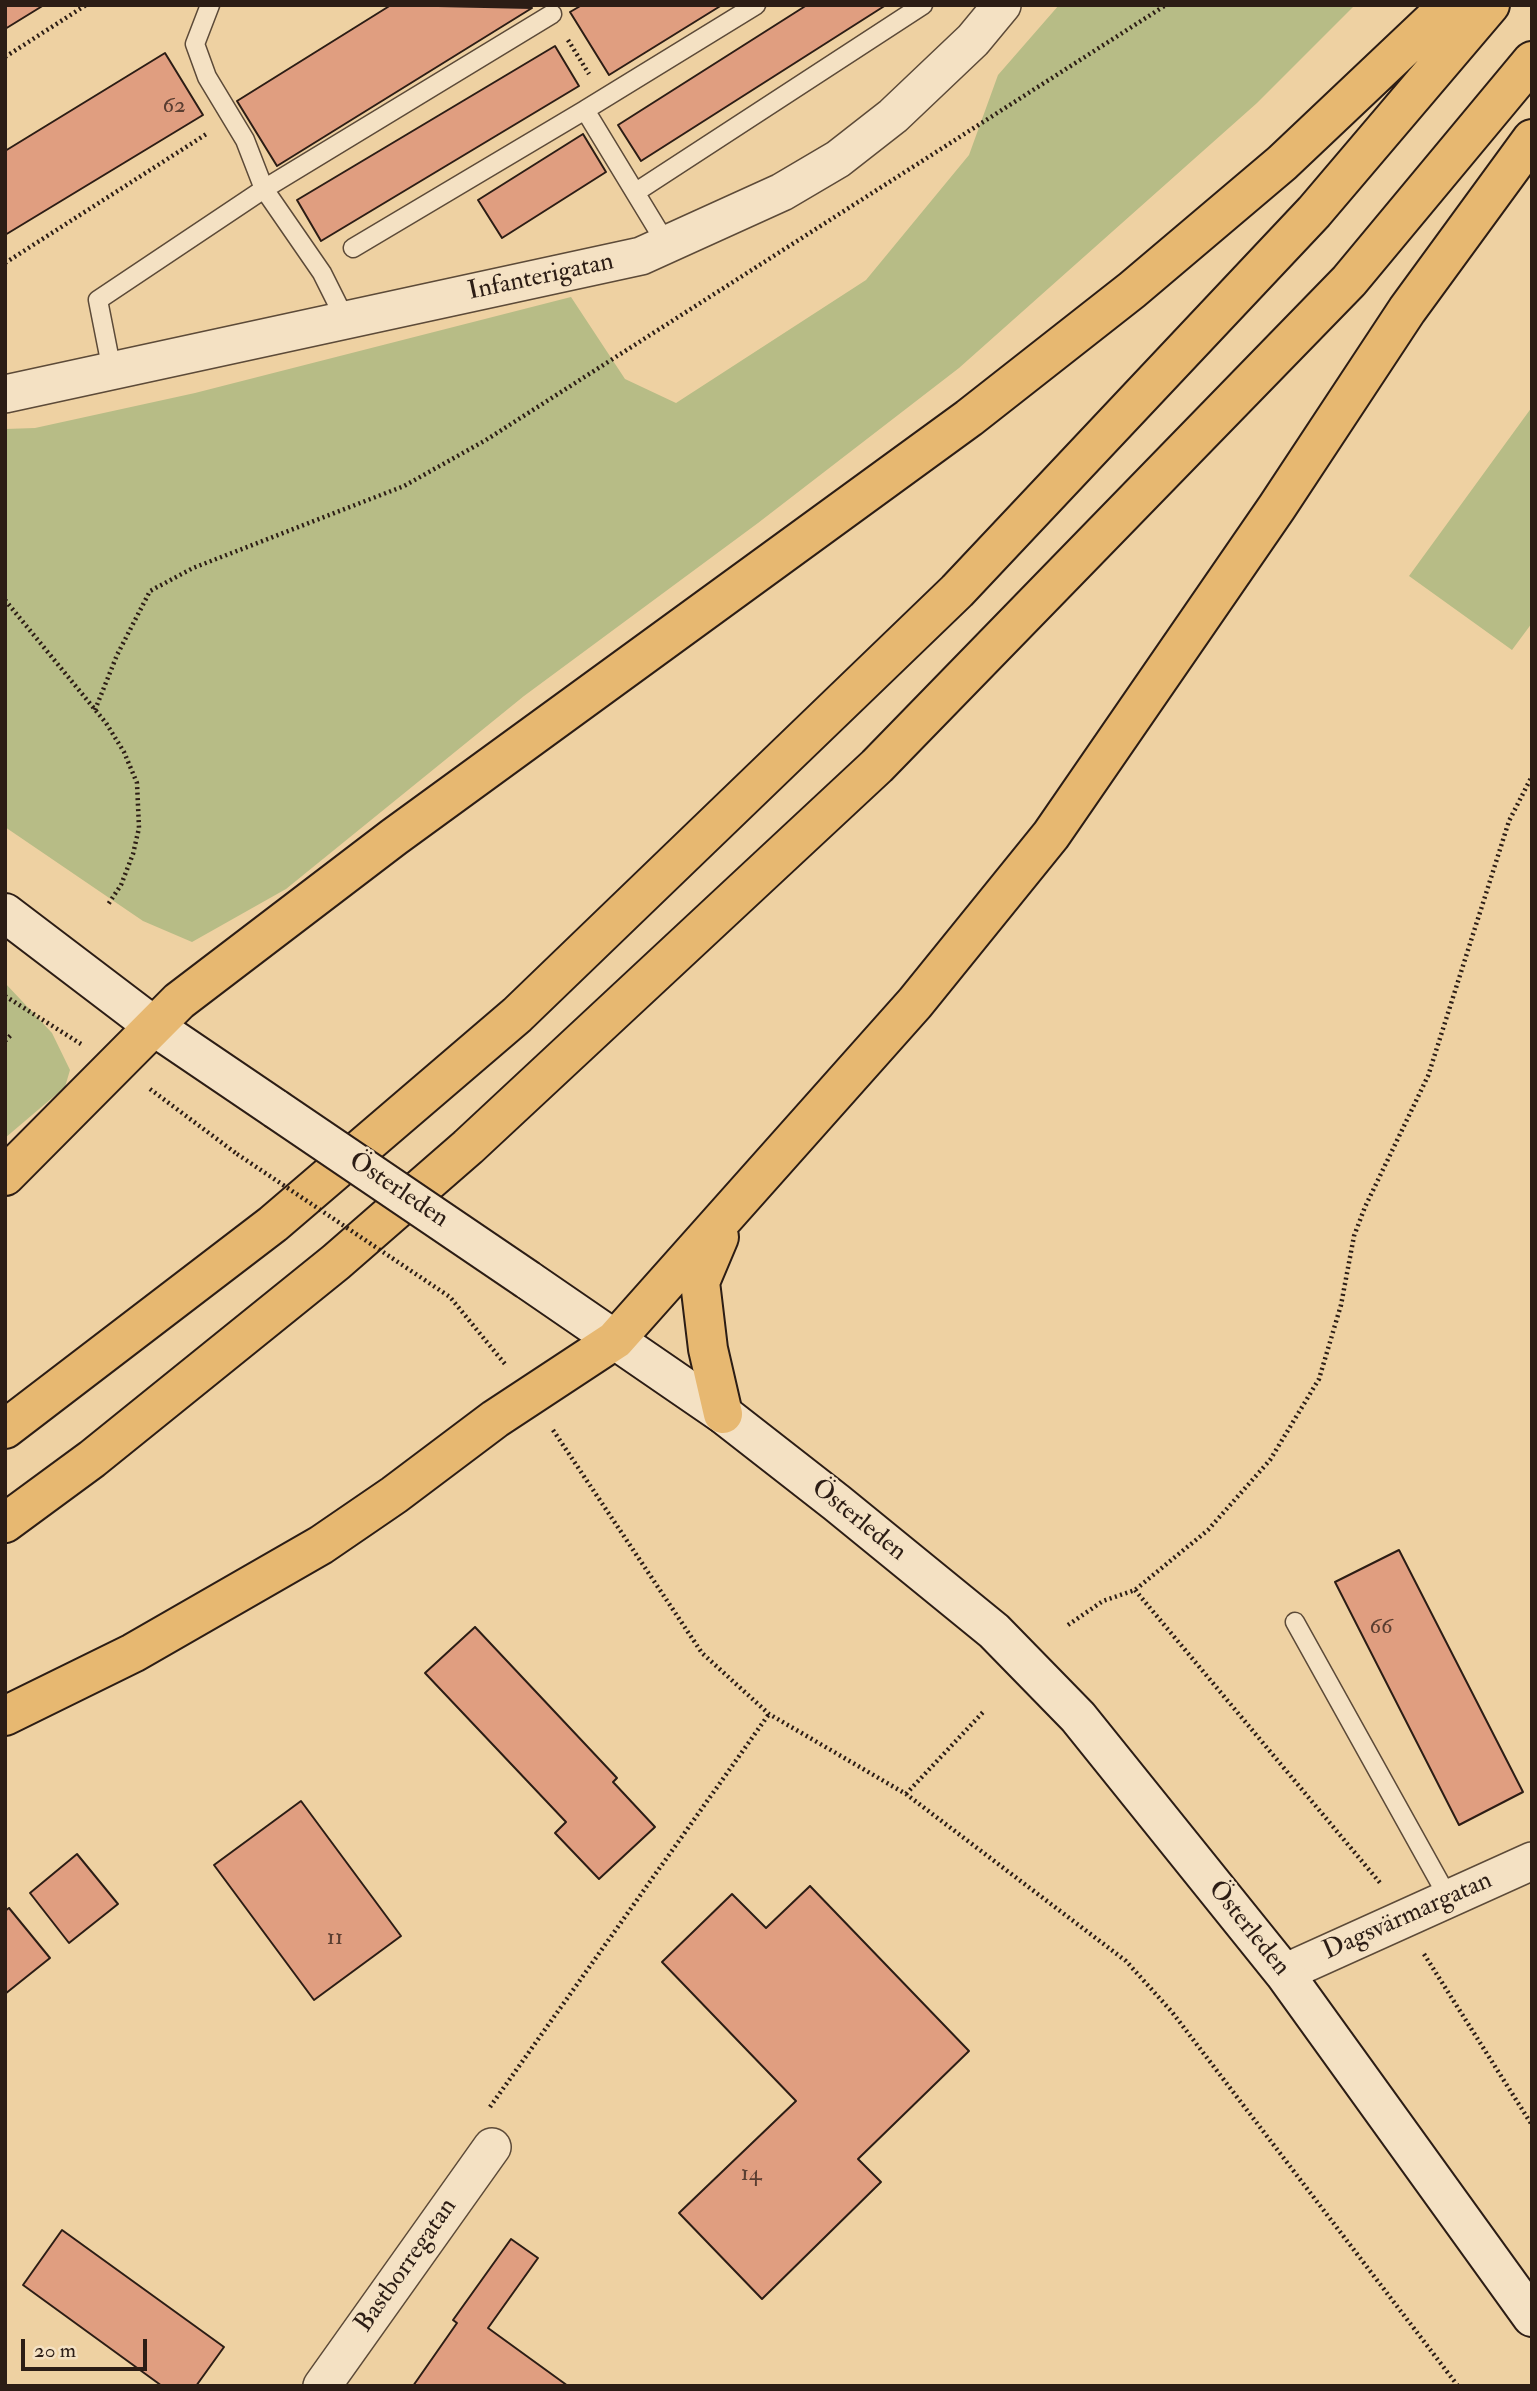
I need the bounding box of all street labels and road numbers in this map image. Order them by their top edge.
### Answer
street label: Infanterigatan [465,247,617,309]
street label: Österleden [342,1146,454,1236]
street label: Österleden [804,1473,912,1569]
street label: Dagsvärmargatan [1319,1866,1497,1968]
street label: Österleden [1200,1875,1296,1983]
street label: Bastborregatan [349,2193,465,2339]

